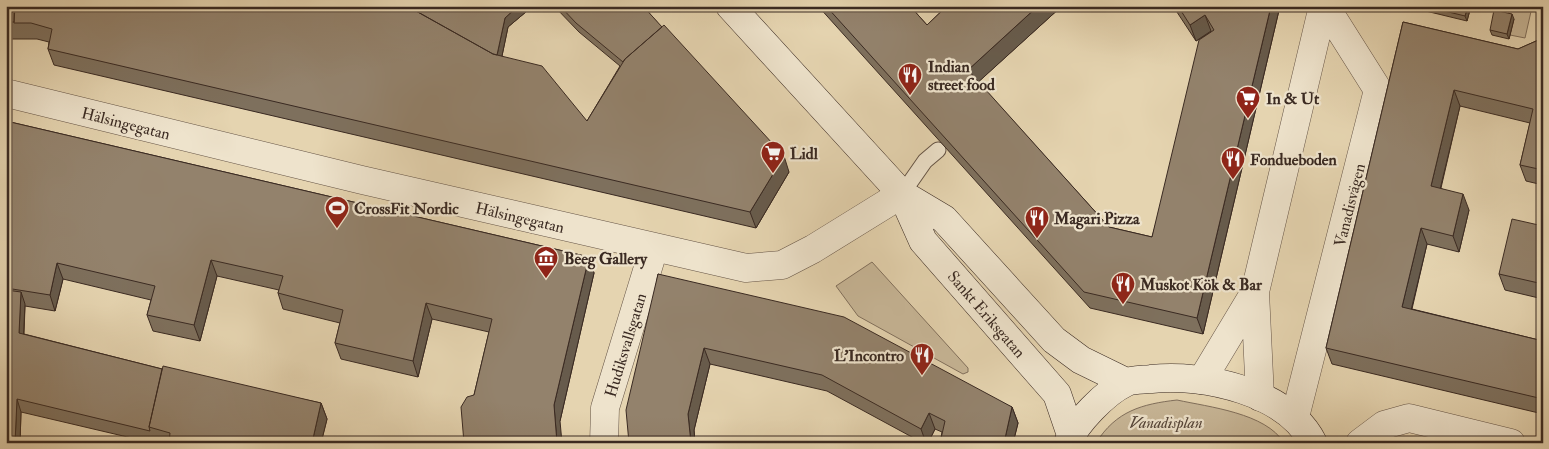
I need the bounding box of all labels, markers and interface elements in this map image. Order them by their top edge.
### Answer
place label: Indian street food [928,57,995,95]
restaurant icon: Indian street food [897,62,923,96]
supermarket icon: In & Ut [1235,85,1261,119]
place label: In & Ut [1266,89,1320,109]
street label: Hälsingegatan [79,103,172,145]
supermarket icon: Lidl [760,140,786,174]
place label: Lidl [790,144,819,164]
restaurant icon: Fondueboden [1220,146,1246,180]
place label: Fondueboden [1250,150,1338,170]
street label: Vanadisvägen [1330,161,1370,249]
sports icon: CrossFit Nordic [324,195,350,229]
street label: Hälsingegatan [473,198,566,238]
place label: CrossFit Nordic [354,199,459,219]
restaurant icon: Magari Pizza [1024,205,1050,239]
place label: Magari Pizza [1053,209,1140,230]
museum icon: Beeg Gallery [533,245,559,279]
place label: Beeg Gallery [564,249,648,270]
street label: Sankt Eriksgatan [943,267,1030,362]
restaurant icon: Muskot Kök & Bar [1110,271,1136,305]
place label: Muskot Kök & Bar [1139,275,1263,295]
street label: Hudiksvallsgatan [601,291,651,400]
restaurant icon: L'Incontro [909,342,935,376]
place label: L'Incontro [834,346,904,366]
park label: Vanadisplan [1130,413,1202,433]

